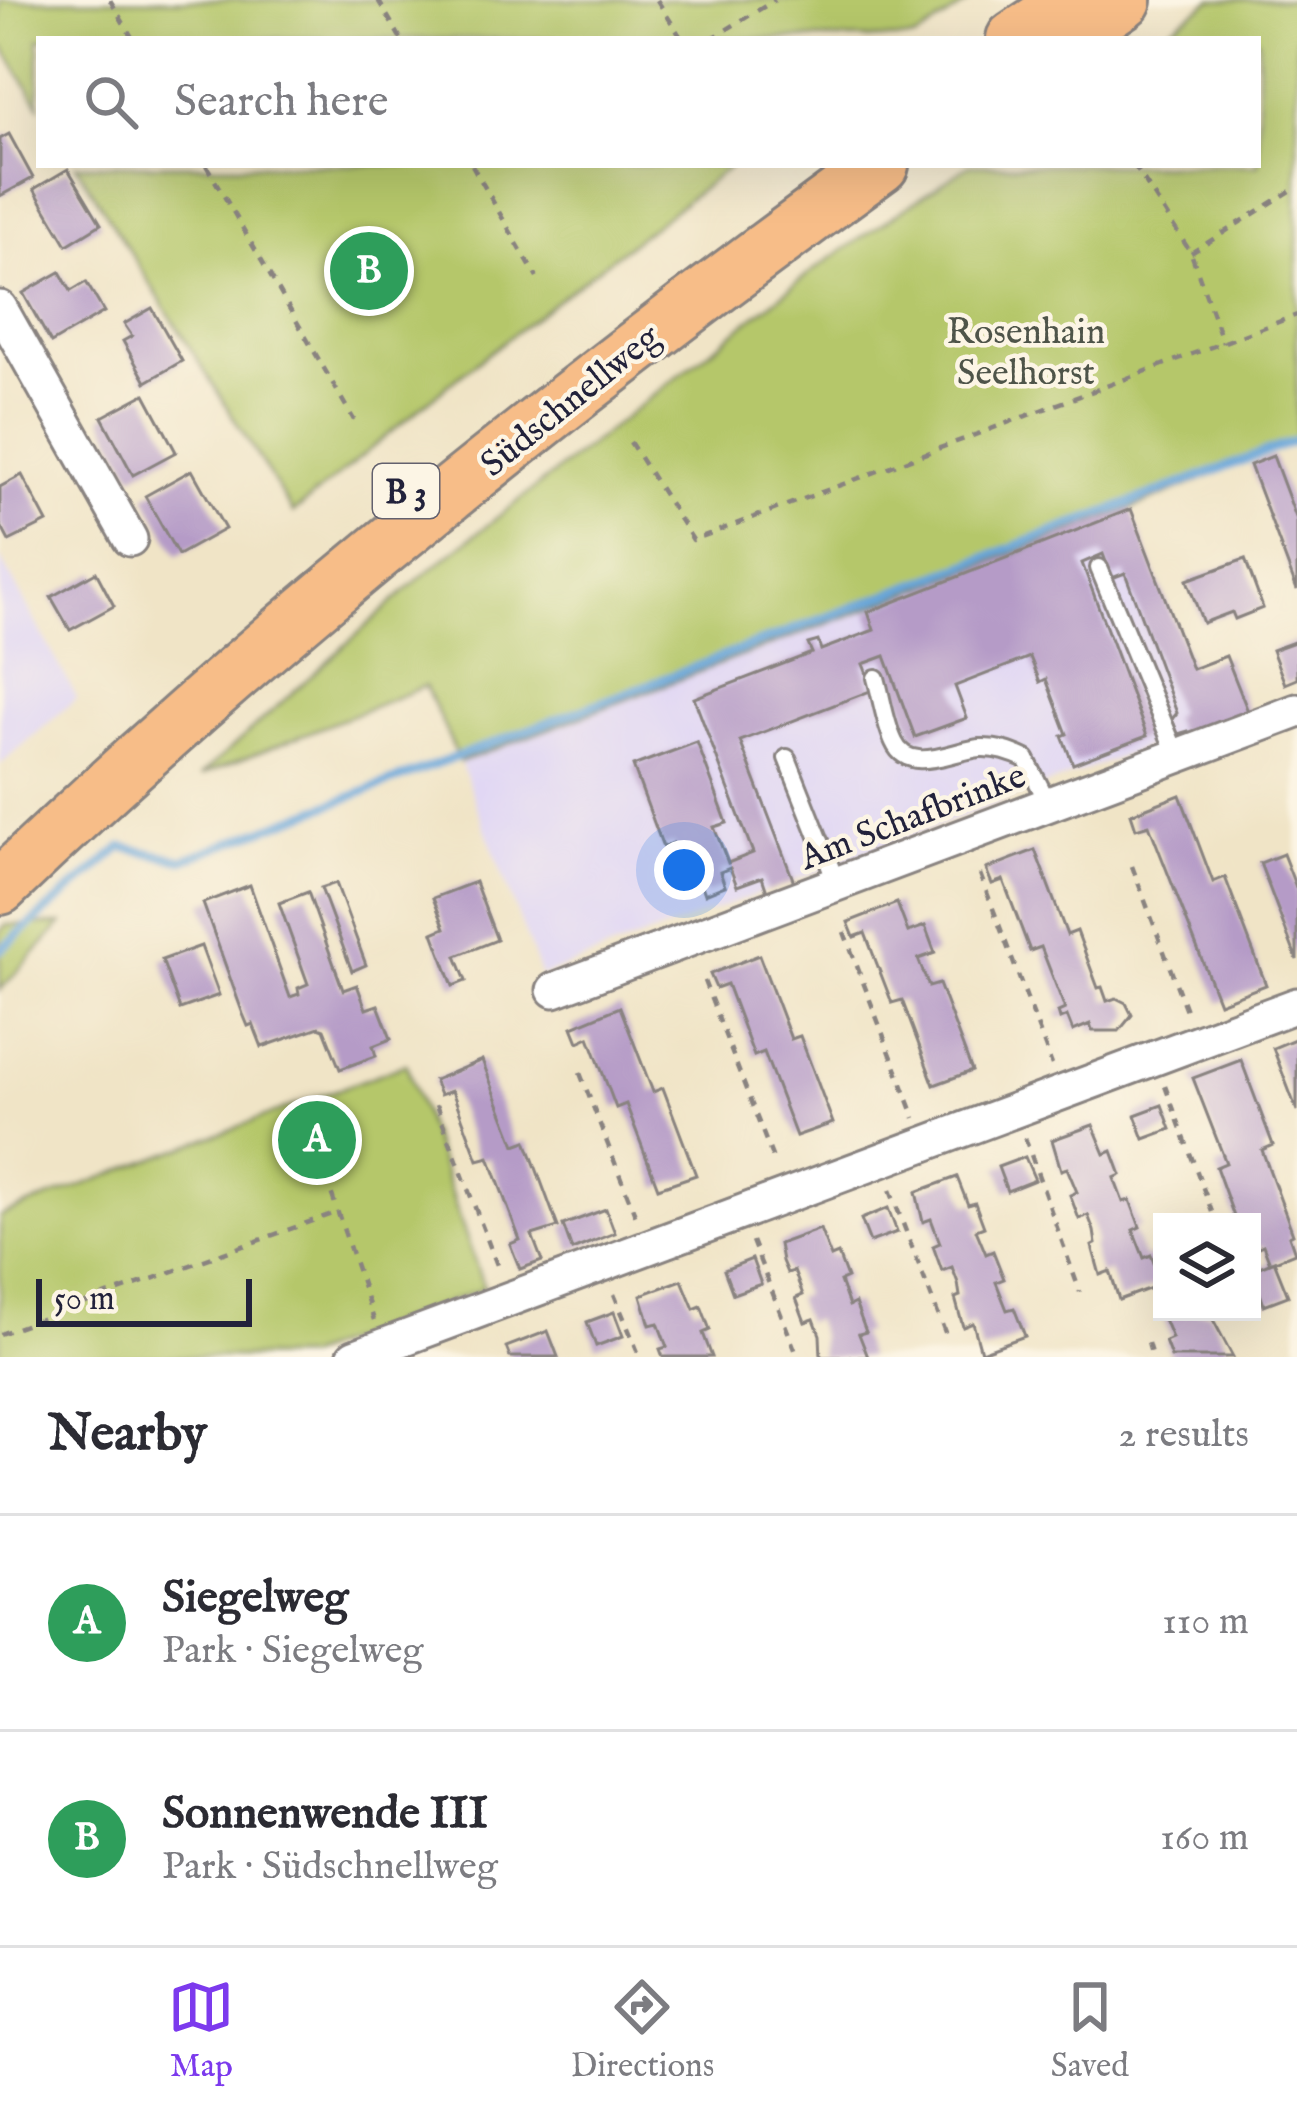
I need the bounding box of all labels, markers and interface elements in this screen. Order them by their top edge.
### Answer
search box [36,36,1261,168]
icon: search [78,69,144,135]
text: Search here [174,74,388,131]
pin: B [330,226,408,316]
park label: Rosenhain Seelhorst [947,310,1105,397]
street label: Südschnellweg [472,315,670,488]
road number: B 3 [373,464,439,518]
street label: Am Schafbrinke [793,754,1033,882]
your location [654,840,714,900]
pin: A [278,1095,356,1185]
map controls [1153,1213,1261,1321]
button: layers [1153,1213,1261,1321]
scale bar [36,1273,252,1326]
text: 50 m [54,1279,115,1321]
text: Nearby [48,1403,207,1468]
text: 2 results [1118,1411,1249,1460]
text: Siegelweg [162,1570,349,1627]
text: A [74,1598,100,1647]
text: 110 m [1162,1598,1249,1647]
text: Park · Siegelweg [162,1627,423,1676]
text: Sonnenwende III [162,1786,488,1843]
text: B [74,1814,100,1863]
text: 160 m [1160,1814,1249,1863]
text: Park · Südschnellweg [162,1843,498,1892]
tab: Map [168,1974,234,2088]
tab: Directions [571,1974,714,2088]
tab: Saved [1051,1974,1129,2088]

